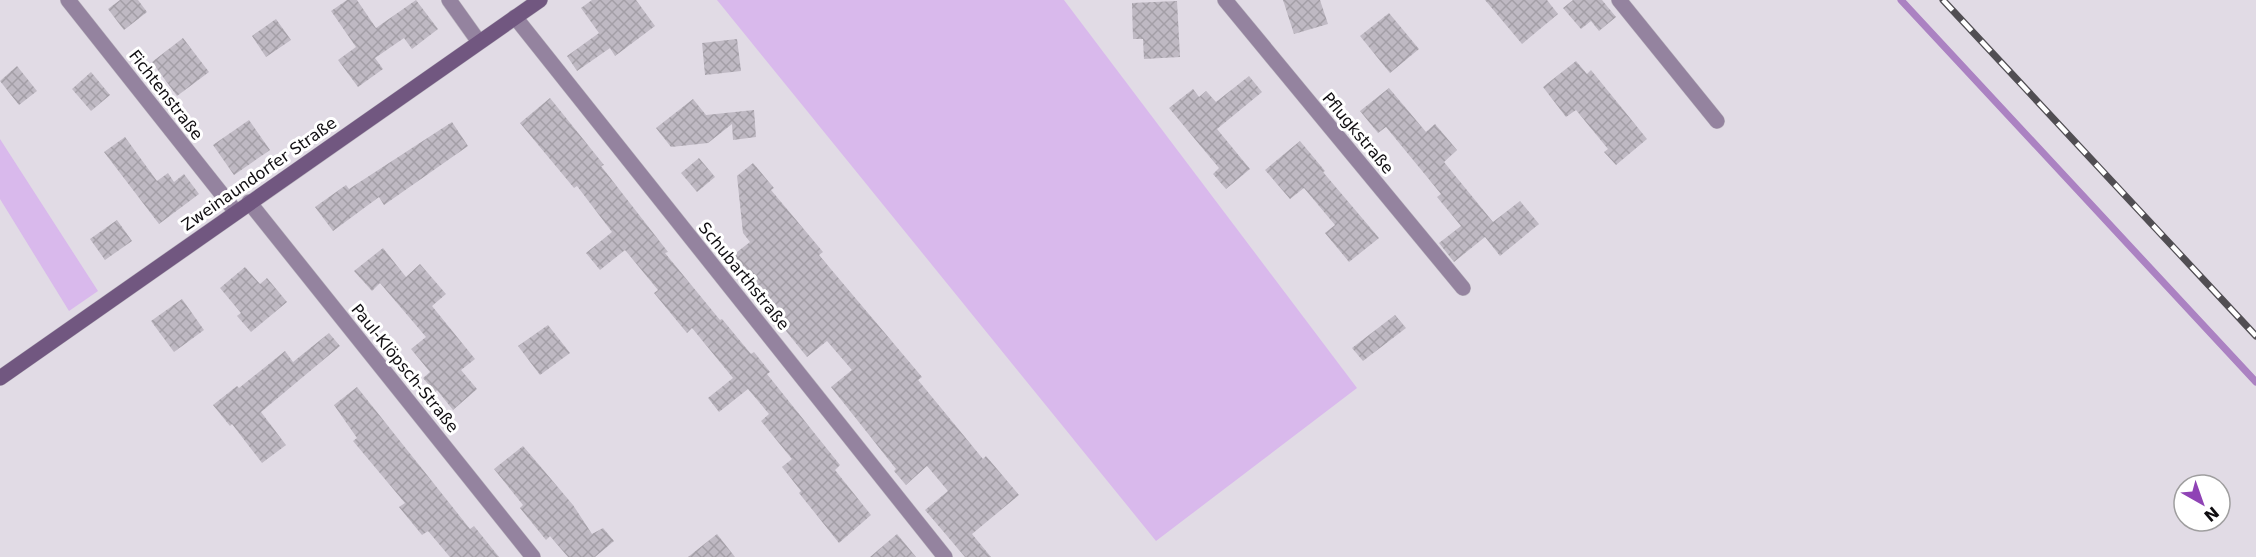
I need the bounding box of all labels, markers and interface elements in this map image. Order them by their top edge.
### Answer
street label: Fichtenstraße [125,46,207,144]
street label: Pflugkstraße [1319,89,1397,177]
street label: Zweinaundorfer Straße [178,113,340,235]
street label: Schubarthstraße [695,218,793,334]
street label: Paul-Klöpsch-Straße [347,300,463,436]
north arrow [2172,473,2232,533]
text: N [2200,503,2223,526]

